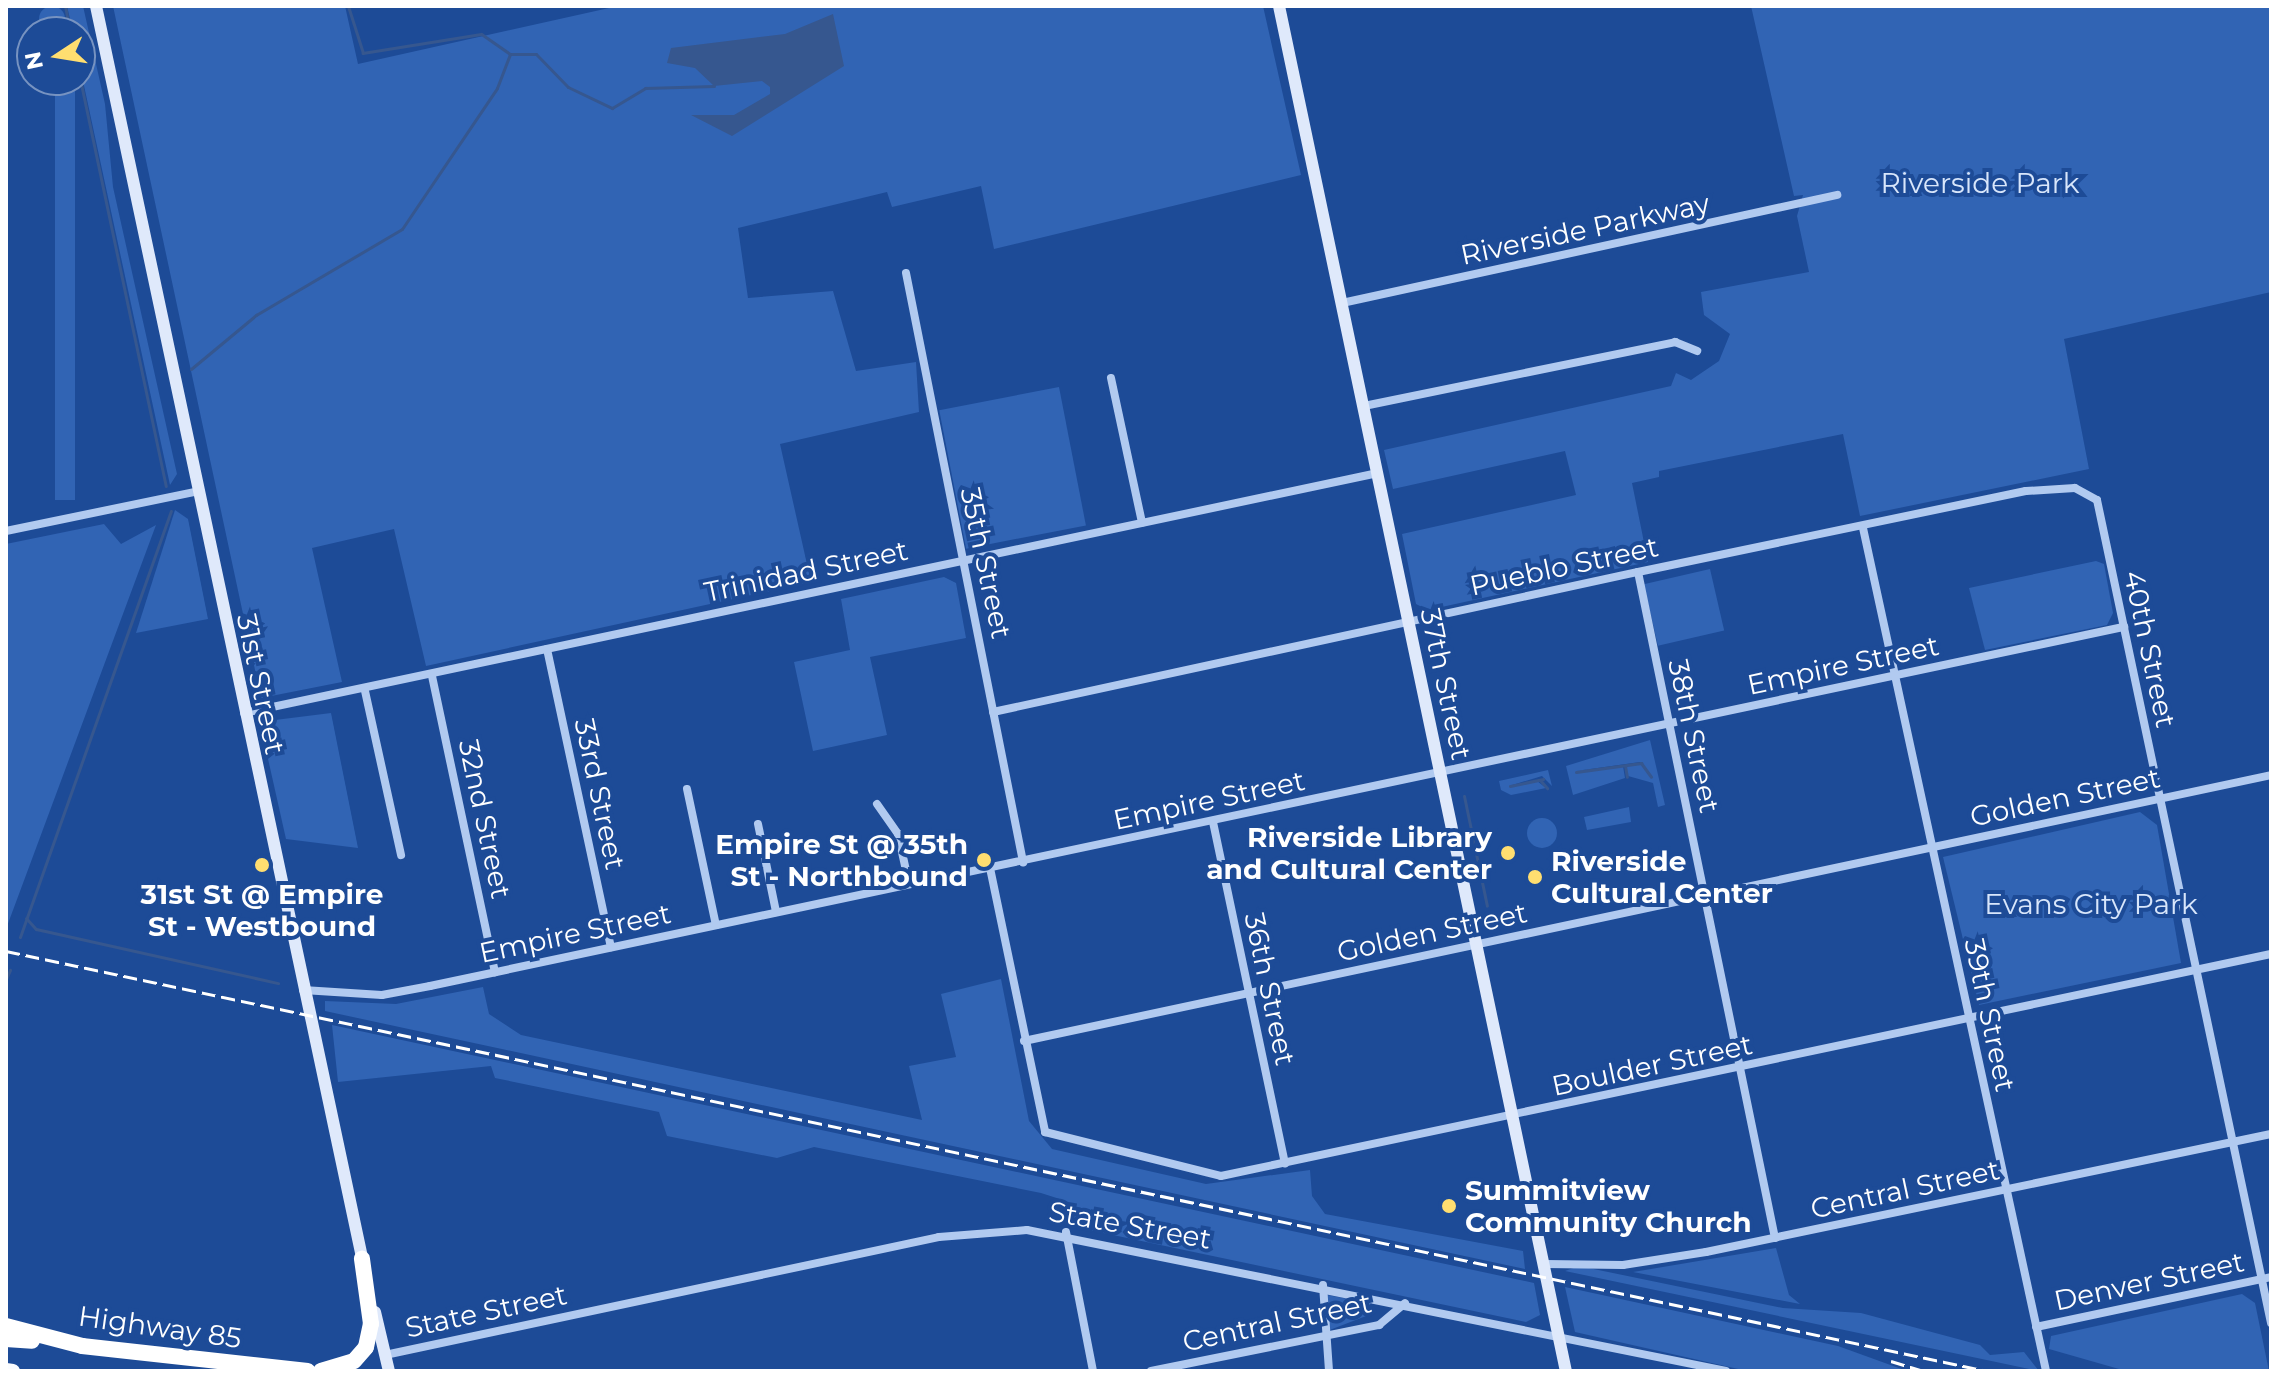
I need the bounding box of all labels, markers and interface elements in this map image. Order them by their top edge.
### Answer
north arrow [16,16,96,96]
text: N [19,49,49,72]
park label: Riverside Park [1881,166,2079,200]
street label: Riverside Parkway [1458,186,1712,272]
street label: 35th Street [954,484,1018,642]
street label: Pueblo Street [1467,530,1661,602]
street label: Trinidad Street [701,533,911,609]
street label: 40th Street [2117,567,2183,731]
street label: 37th Street [1414,605,1478,763]
street label: 31st Street [230,611,292,757]
street label: Empire Street [1744,628,1942,702]
street label: 38th Street [1661,656,1727,816]
street label: 33rd Street [568,716,632,872]
street label: 32nd Street [452,737,518,901]
street label: Golden Street [1967,760,2163,834]
street label: Empire Street [1110,763,1308,837]
place label: Riverside Library and Cultural Center [1206,820,1492,886]
place label: Empire St @ 35th St - Northbound [715,827,968,893]
marker: Riverside Library and Cultural Center [1499,844,1517,862]
place label: Riverside Cultural Center [1551,844,1773,910]
marker: Empire St @ 35th St - Northbound [975,851,993,869]
marker: 31st St @ Empire St - Westbound [253,856,271,874]
marker: Riverside Cultural Center [1526,868,1544,886]
place label: 31st St @ Empire St - Westbound [141,877,383,943]
park label: Evans City Park [1984,887,2198,921]
street label: Golden Street [1334,895,1530,969]
street label: Empire Street [476,896,674,970]
street label: 36th Street [1237,910,1303,1068]
street label: 39th Street [1957,936,2023,1094]
street label: Boulder Street [1549,1027,1755,1103]
street label: Central Street [1807,1153,2003,1225]
place label: Summitview Community Church [1465,1173,1751,1239]
street label: State Street [1046,1194,1214,1256]
marker: Summitview Community Church [1440,1197,1458,1215]
street label: Denver Street [2051,1244,2247,1318]
street label: State Street [402,1277,570,1345]
street label: Central Street [1179,1286,1375,1358]
street label: Highway 85 [76,1299,244,1355]

